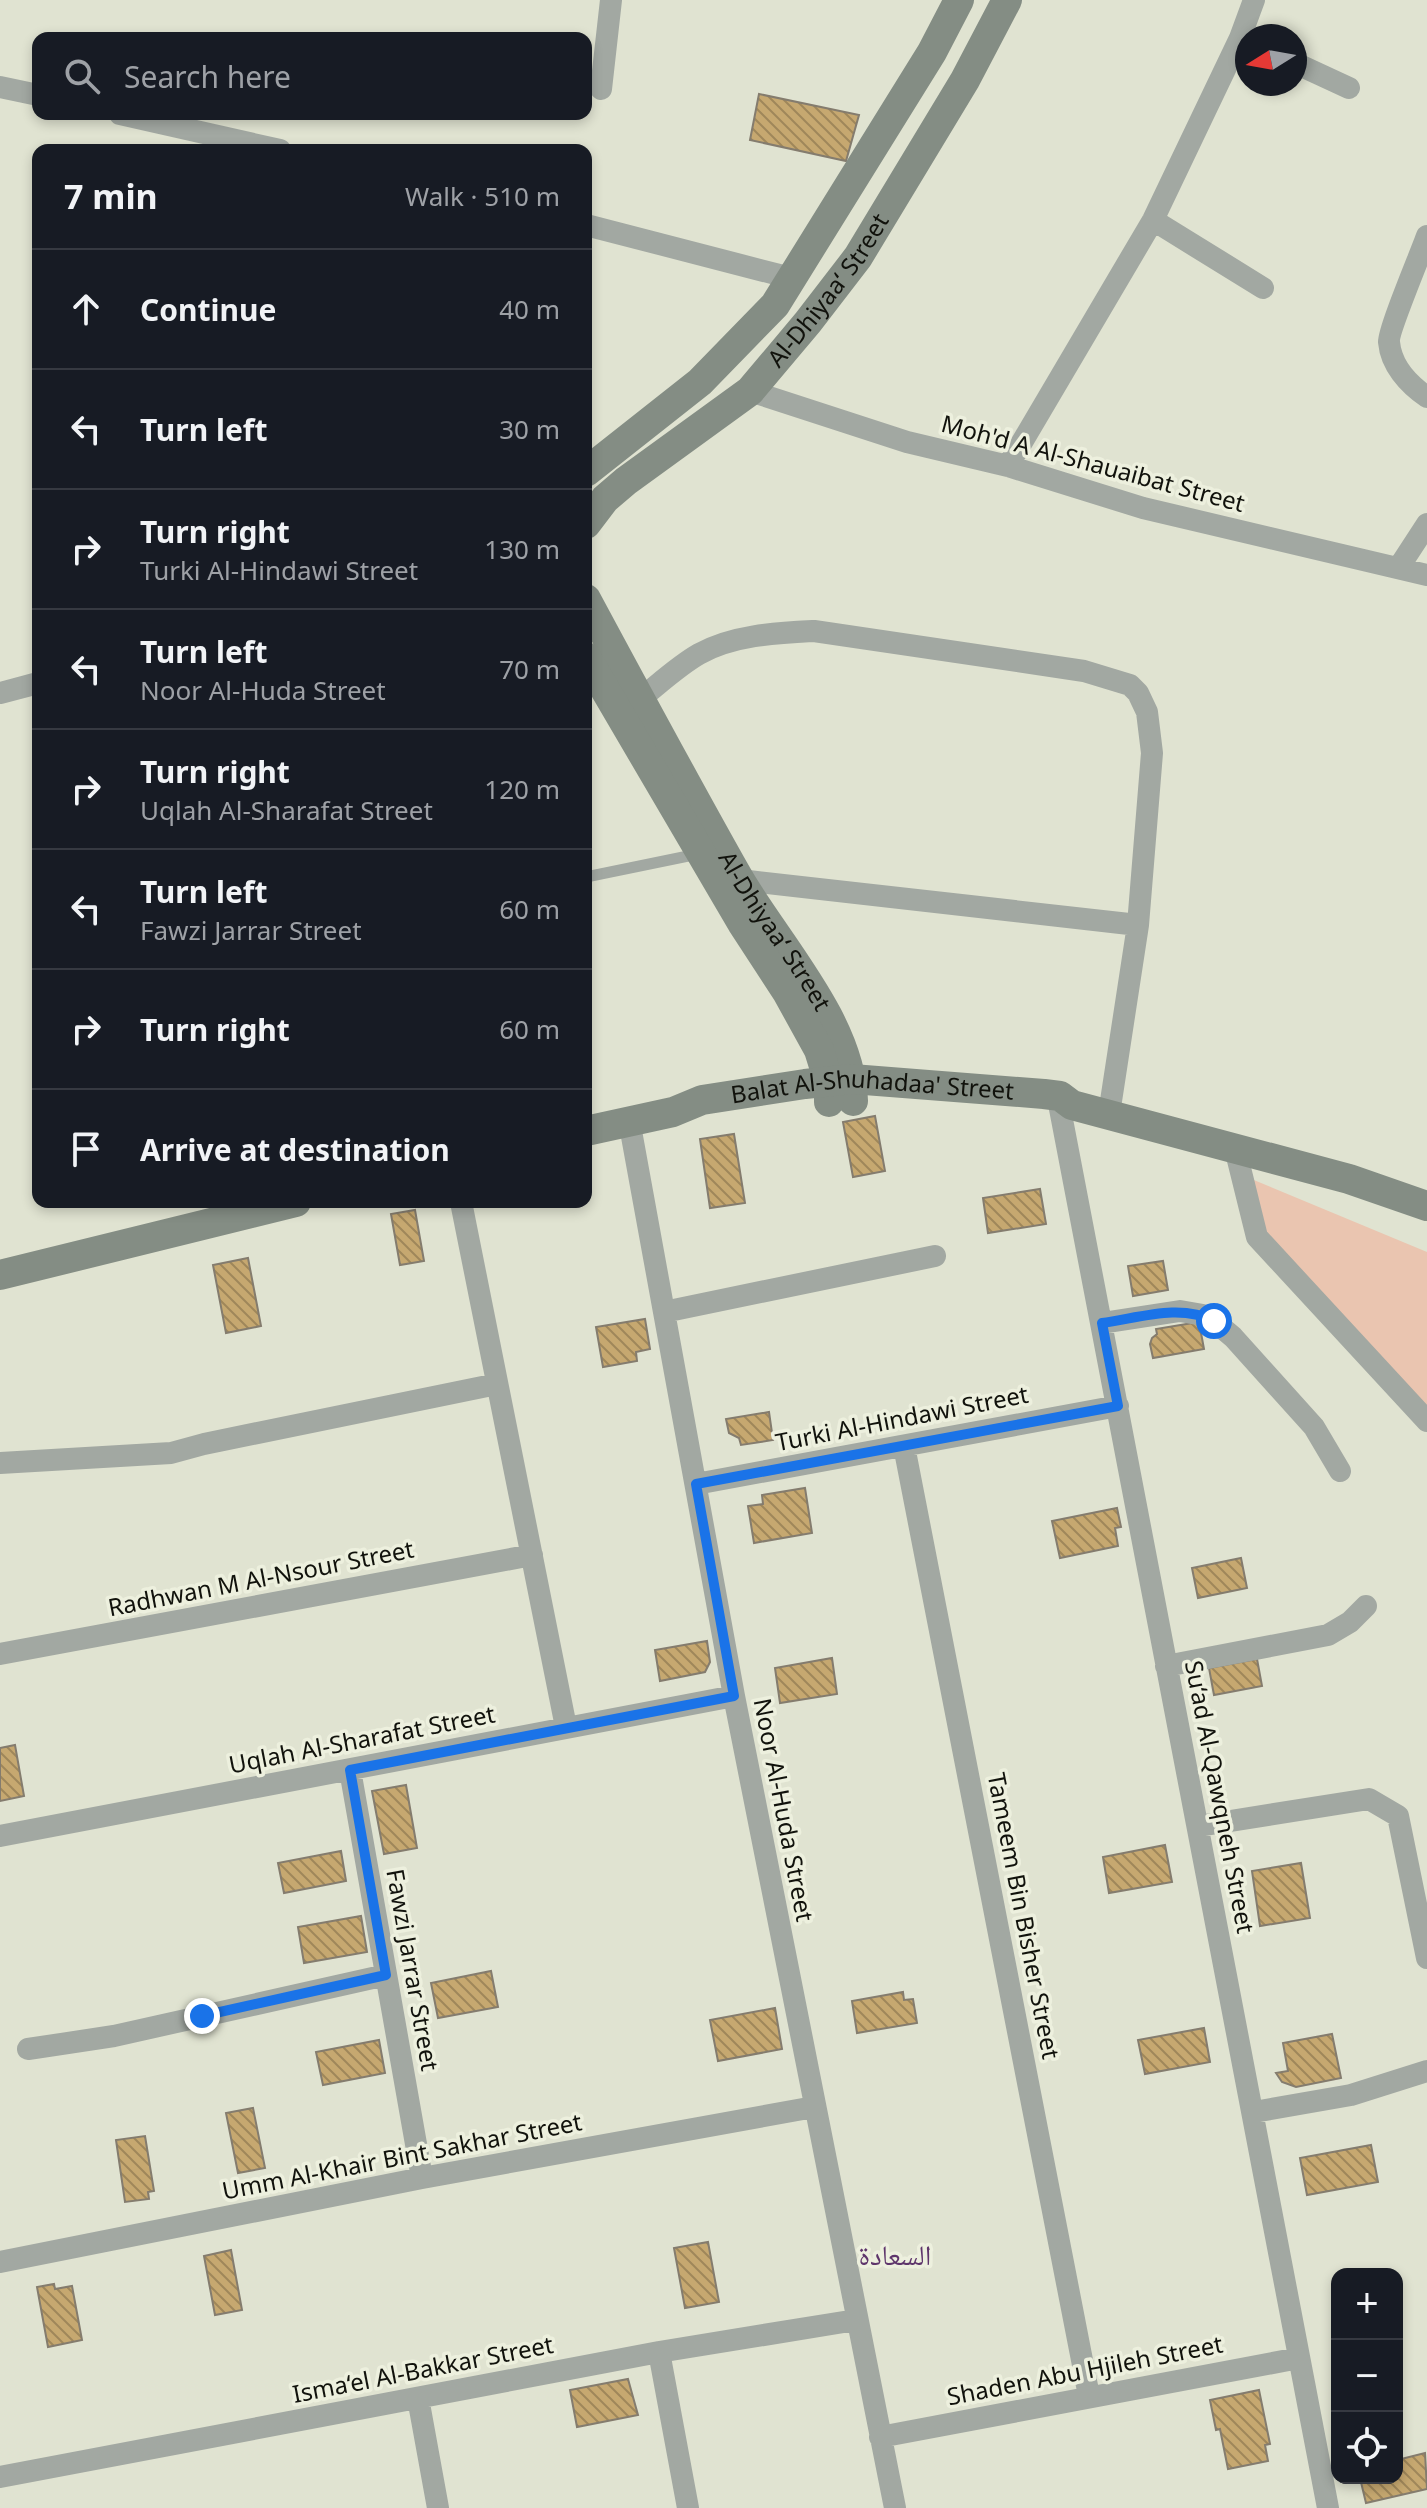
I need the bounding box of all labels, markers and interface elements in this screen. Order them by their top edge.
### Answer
north arrow [1235,24,1307,96]
search box [32,32,592,120]
icon: search [60,54,104,98]
text: Search here [124,56,291,97]
text: 7 min [64,173,158,219]
text: Walk · 510 m [405,178,560,214]
street label: Al-Dhiyaa‘ Street [759,206,896,374]
icon: ahead [64,287,108,331]
text: Continue [140,289,276,330]
text: 40 m [499,291,560,327]
street label: Moh'd A Al-Shauaibat Street [938,406,1249,519]
icon: left [64,407,108,451]
text: Turn left [140,409,268,450]
text: 30 m [499,411,560,447]
text: Turn right [140,511,290,552]
icon: right [64,527,108,571]
text: 130 m [484,531,560,567]
text: Turki Al-Hindawi Street [140,552,418,588]
text: Turn left [140,631,268,672]
icon: left [64,647,108,691]
text: 70 m [499,651,560,687]
text: Noor Al-Huda Street [140,672,386,708]
text: Turn right [140,751,290,792]
icon: right [64,767,108,811]
text: 120 m [484,771,560,807]
text: Uqlah Al-Sharafat Street [140,792,433,828]
street label: Al-Dhiyaa‘ Street [712,845,840,1017]
text: Turn left [140,871,268,912]
icon: left [64,887,108,931]
text: 60 m [499,891,560,927]
text: Fawzi Jarrar Street [140,912,362,948]
icon: right [64,1007,108,1051]
text: Turn right [140,1009,290,1050]
text: 60 m [499,1011,560,1047]
street label: Balat Al-Shuhadaa' Street [728,1061,1015,1110]
icon: arrive [64,1127,108,1171]
text: Arrive at destination [140,1129,450,1170]
route start [1196,1303,1232,1339]
street label: Turki Al-Hindawi Street [773,1377,1031,1458]
street label: Radhwan M Al-Nsour Street [105,1532,417,1623]
street label: Su‘ad Al-Qawqneh Street [1178,1657,1263,1936]
street label: Noor Al-Huda Street [747,1695,822,1924]
street label: Uqlah Al-Sharafat Street [226,1696,498,1781]
street label: Tameem Bin Bisher Street [981,1770,1068,2062]
street label: Fawzi Jarrar Street [379,1866,448,2074]
route end [184,1998,220,2034]
street label: Umm Al-Khair Bint Sakhar Street [219,2104,585,2207]
district label: السعادة [859,2235,931,2273]
map controls [1331,2268,1403,2484]
button: + [1331,2268,1403,2340]
street label: Isma‘el Al-Bakkar Street [290,2327,556,2410]
street label: Shaden Abu Hjileh Street [944,2327,1226,2412]
button: − [1331,2340,1403,2412]
button: locate [1331,2412,1403,2484]

